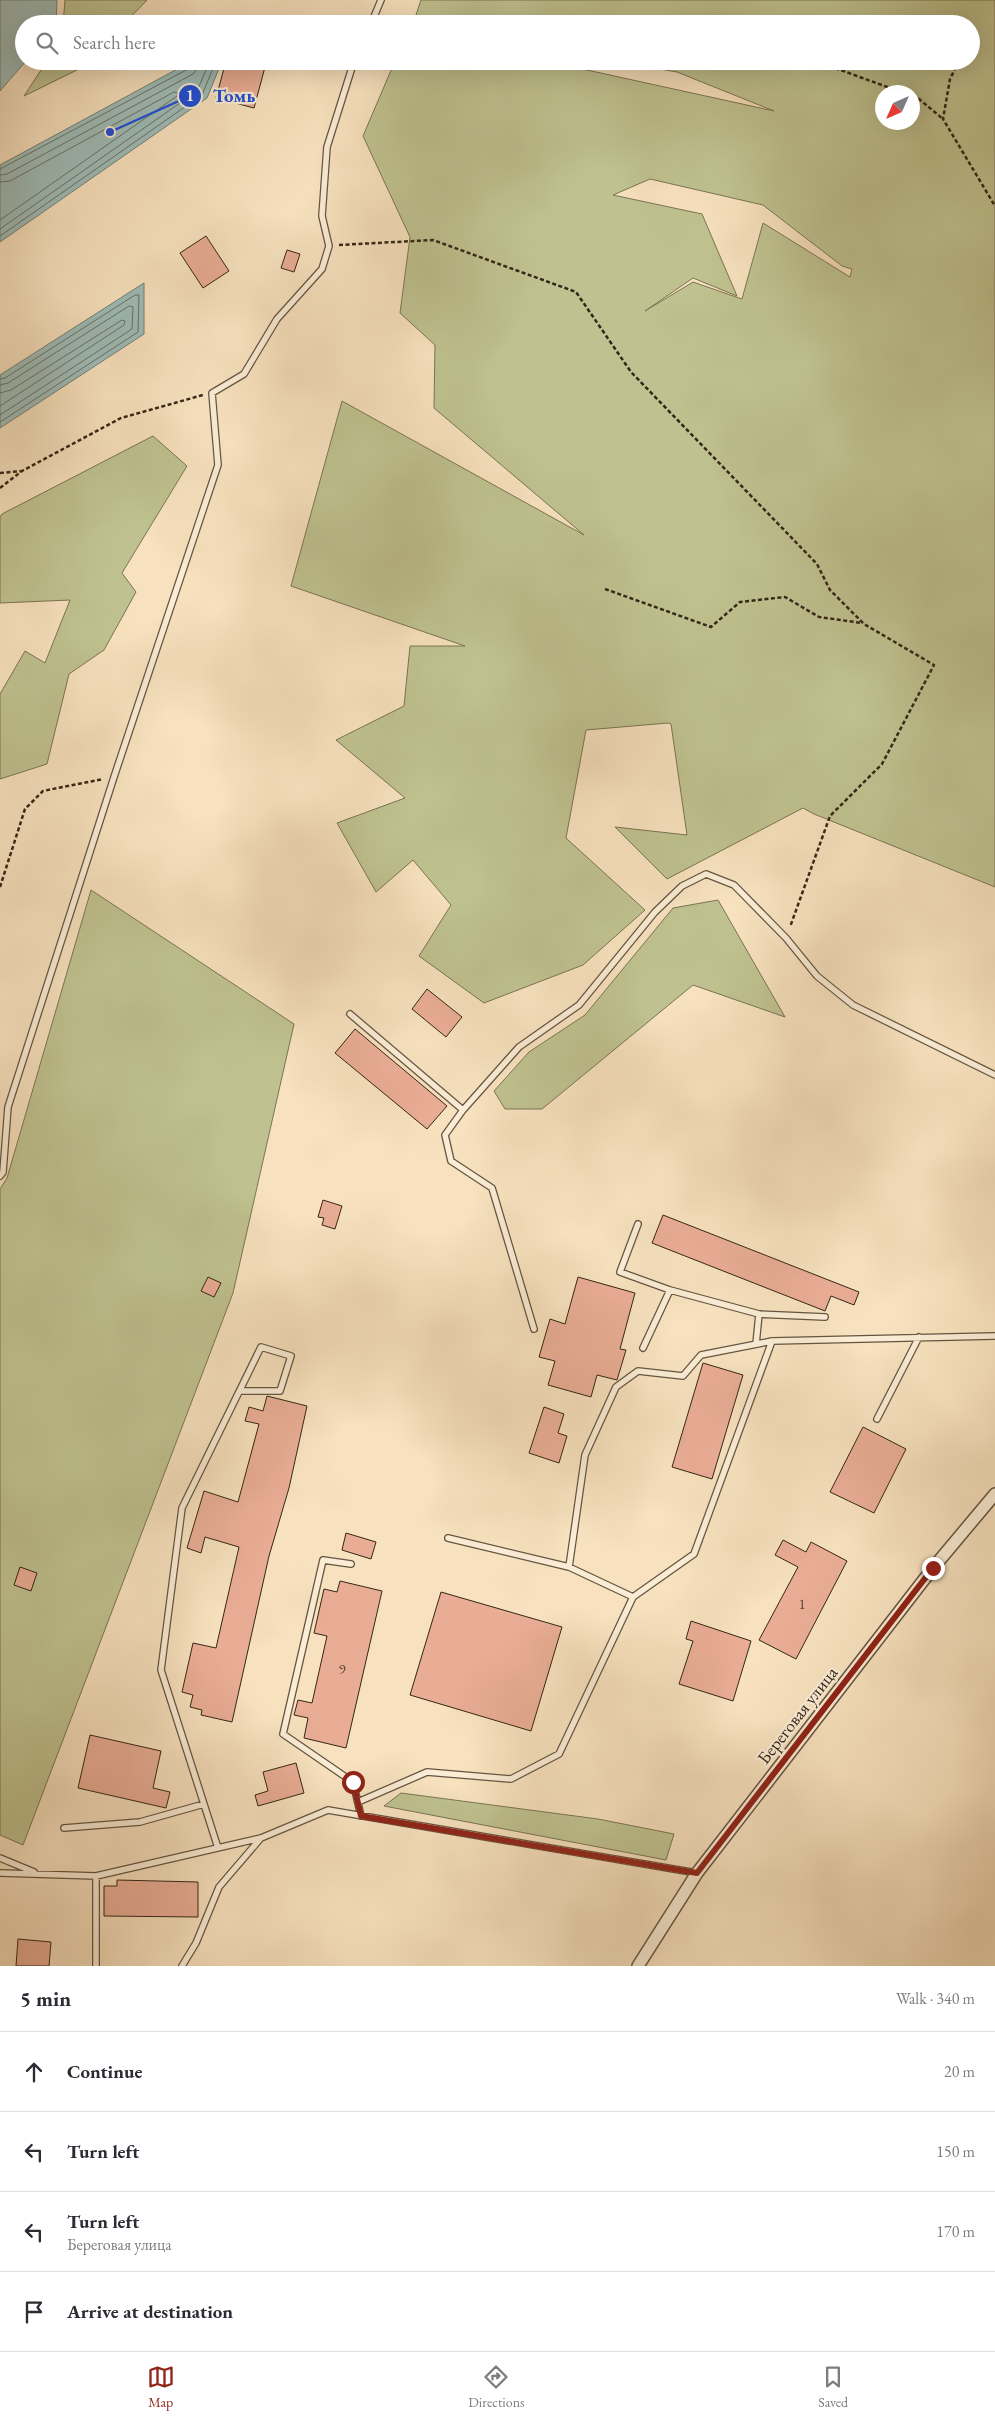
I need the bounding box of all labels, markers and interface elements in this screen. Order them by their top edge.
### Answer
search box [15,15,980,70]
icon: search [33,29,61,57]
text: Search here [73,30,155,55]
callout: Томь [178,79,265,113]
text: Томь [213,83,255,108]
north arrow [875,85,920,130]
text: 1 [186,86,194,105]
route end [922,1557,945,1580]
house number: 1 [798,1594,806,1613]
house number: 9 [338,1659,346,1678]
street label: Береговая улица [752,1661,843,1768]
route start [342,1771,365,1794]
text: 5 min [20,1985,71,2012]
text: Walk · 340 m [896,1988,975,2009]
icon: ahead [20,2058,48,2086]
text: Continue [67,2059,142,2084]
text: 20 m [944,2061,975,2082]
icon: left [20,2138,48,2166]
text: Turn left [67,2139,139,2164]
text: 150 m [936,2141,975,2162]
text: Turn left [67,2209,139,2234]
icon: left [20,2218,48,2246]
text: 170 m [936,2221,975,2242]
text: Береговая улица [67,2234,172,2255]
icon: arrive [20,2298,48,2326]
text: Arrive at destination [67,2299,233,2324]
tab: Map [147,2363,175,2411]
tab: Directions [468,2363,525,2411]
tab: Saved [818,2363,848,2411]

